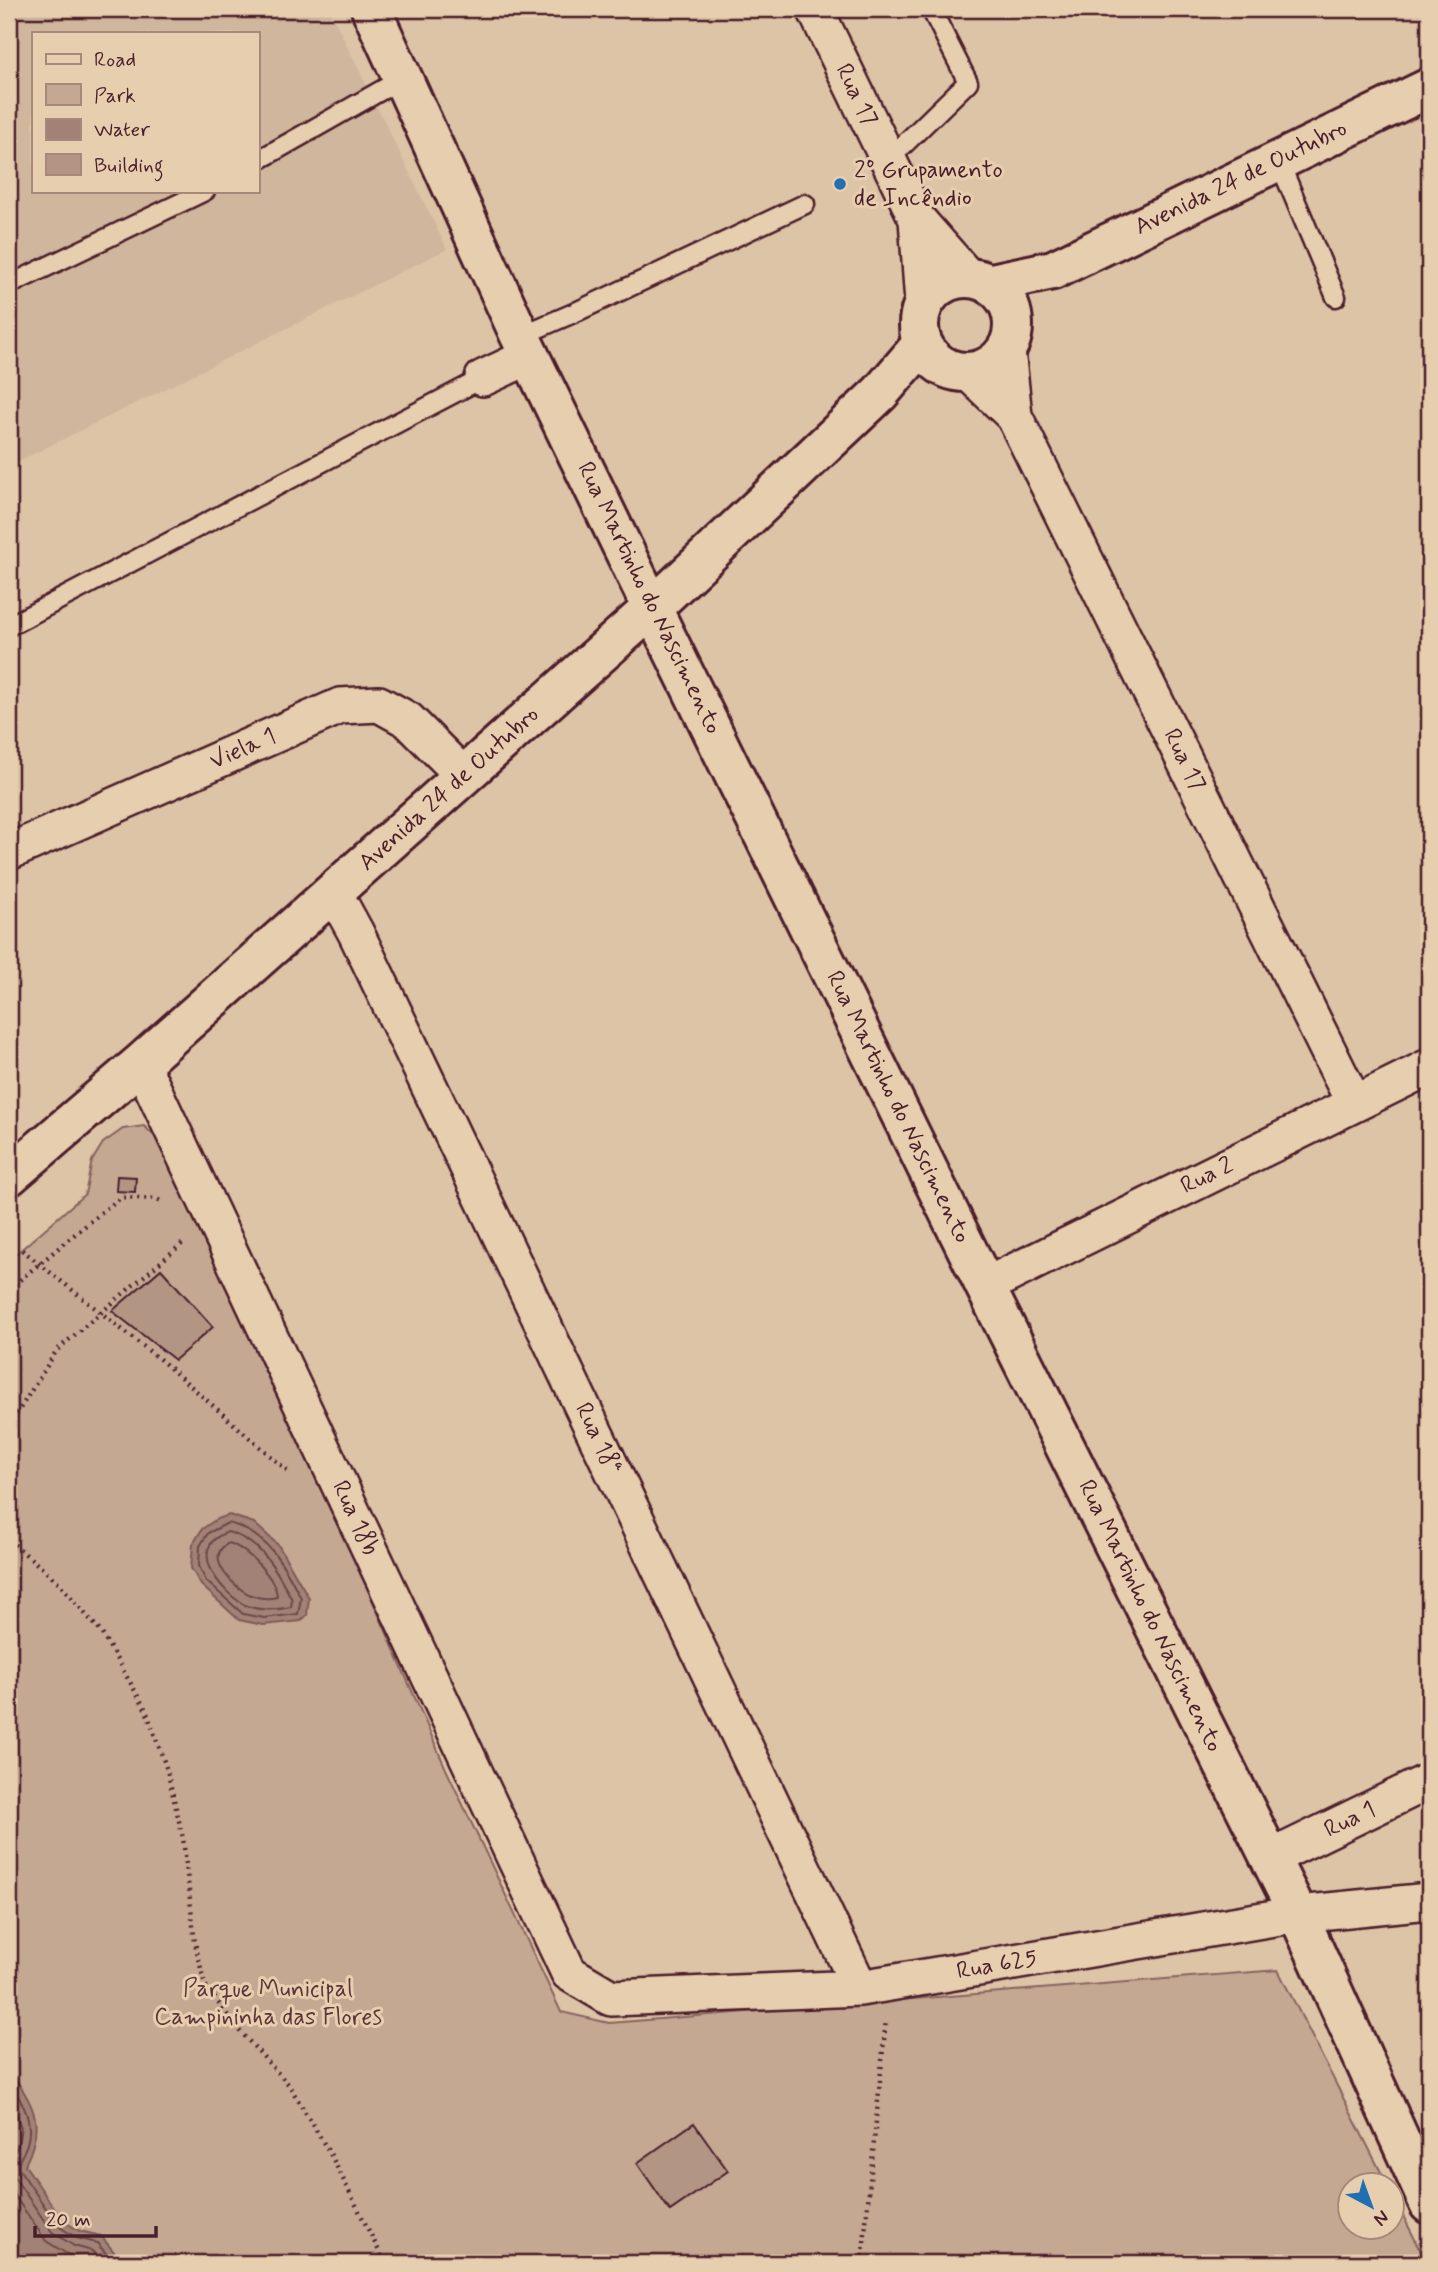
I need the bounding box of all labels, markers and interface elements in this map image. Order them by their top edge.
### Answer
legend [32,32,259,192]
text: Road [94,46,136,74]
street label: Rua 17 [828,59,884,131]
text: Park [94,82,136,110]
street label: Avenida 24 de Outubro [1130,113,1352,243]
text: Water [94,116,150,144]
text: Building [94,152,164,182]
place label: 2º Grupamento de Incêndio [854,155,1003,214]
marker: 2º Grupamento de Incêndio [832,176,848,192]
street label: Rua Martinho do Nascimento [570,457,728,739]
street label: Avenida 24 de Outubro [352,700,546,878]
street label: Viela 1 [205,721,281,777]
street label: Rua 17 [1156,724,1212,796]
street label: Rua Martinho do Nascimento [819,966,977,1248]
street label: Rua 2 [1176,1150,1239,1202]
street label: Rua 18ª [567,1398,629,1480]
street label: Rua Martinho do Nascimento [1071,1475,1229,1757]
street label: Rua 18b [324,1476,386,1560]
street label: Rua 1 [1319,1794,1381,1846]
street label: Rua 625 [954,1943,1040,1987]
park label: Parque Municipal Campininha das Flores [154,1974,382,2033]
north arrow [1336,2170,1406,2240]
scale bar [35,2195,156,2239]
text: N [1368,2204,1394,2231]
text: 20 m [46,2206,91,2234]

